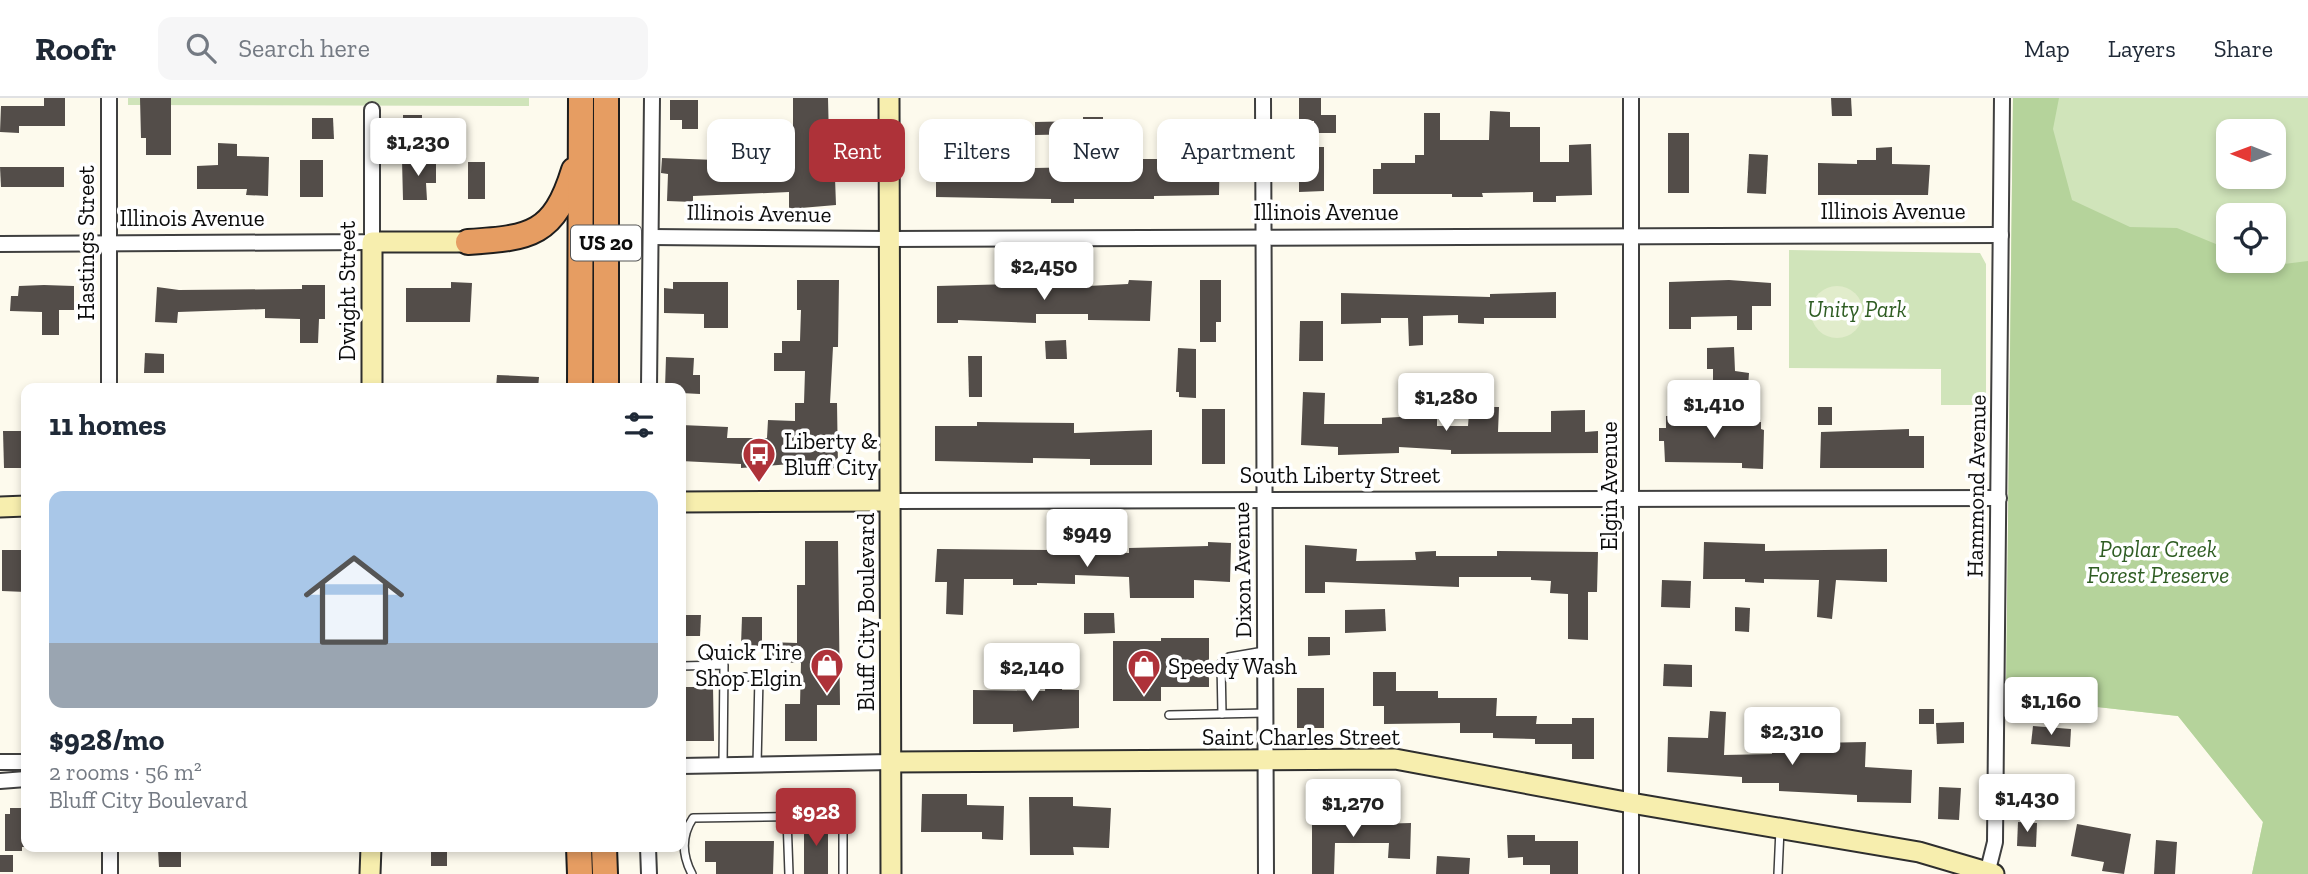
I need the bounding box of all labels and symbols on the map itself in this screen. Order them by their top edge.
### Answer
pin: $1,230 [361,118,475,178]
north arrow [2216,119,2286,189]
street label: Hastings Street [72,165,100,320]
street label: Illinois Avenue [1821,197,1965,225]
street label: Illinois Avenue [686,198,832,228]
street label: Illinois Avenue [1254,198,1398,226]
street label: Illinois Avenue [120,204,264,232]
street label: Dwight Street [333,220,361,361]
road number: US 20 [571,226,641,260]
pin: $2,450 [987,242,1101,302]
park label: Unity Park [1807,295,1907,323]
pin: $1,280 [1389,374,1503,433]
pin: $1,410 [1657,380,1771,440]
street label: Hammond Avenue [1960,394,1992,578]
street label: Elgin Avenue [1595,421,1623,551]
place label: Liberty & Bluff City [784,427,878,481]
bus stop icon: Liberty & Bluff City [740,435,778,484]
street label: South Liberty Street [1240,461,1441,489]
street label: Dixon Avenue [1227,502,1257,638]
pin: $949 [1046,510,1128,569]
street label: Bluff City Boulevard [852,512,880,711]
park label: Poplar Creek Forest Preserve [2087,535,2229,589]
place label: Quick Tire Shop Elgin [695,638,802,692]
pin: $2,140 [975,644,1089,703]
shop icon: Quick Tire Shop Elgin [808,646,846,695]
shop icon: Speedy Wash [1125,647,1163,696]
place label: Speedy Wash [1168,652,1297,680]
pin: $1,160 [1994,678,2108,737]
pin: $2,310 [1735,708,1849,767]
street label: Saint Charles Street [1202,723,1400,751]
pin: $1,430 [1970,774,2084,834]
pin: $1,270 [1296,780,1410,839]
pin: $928 [775,788,857,848]

